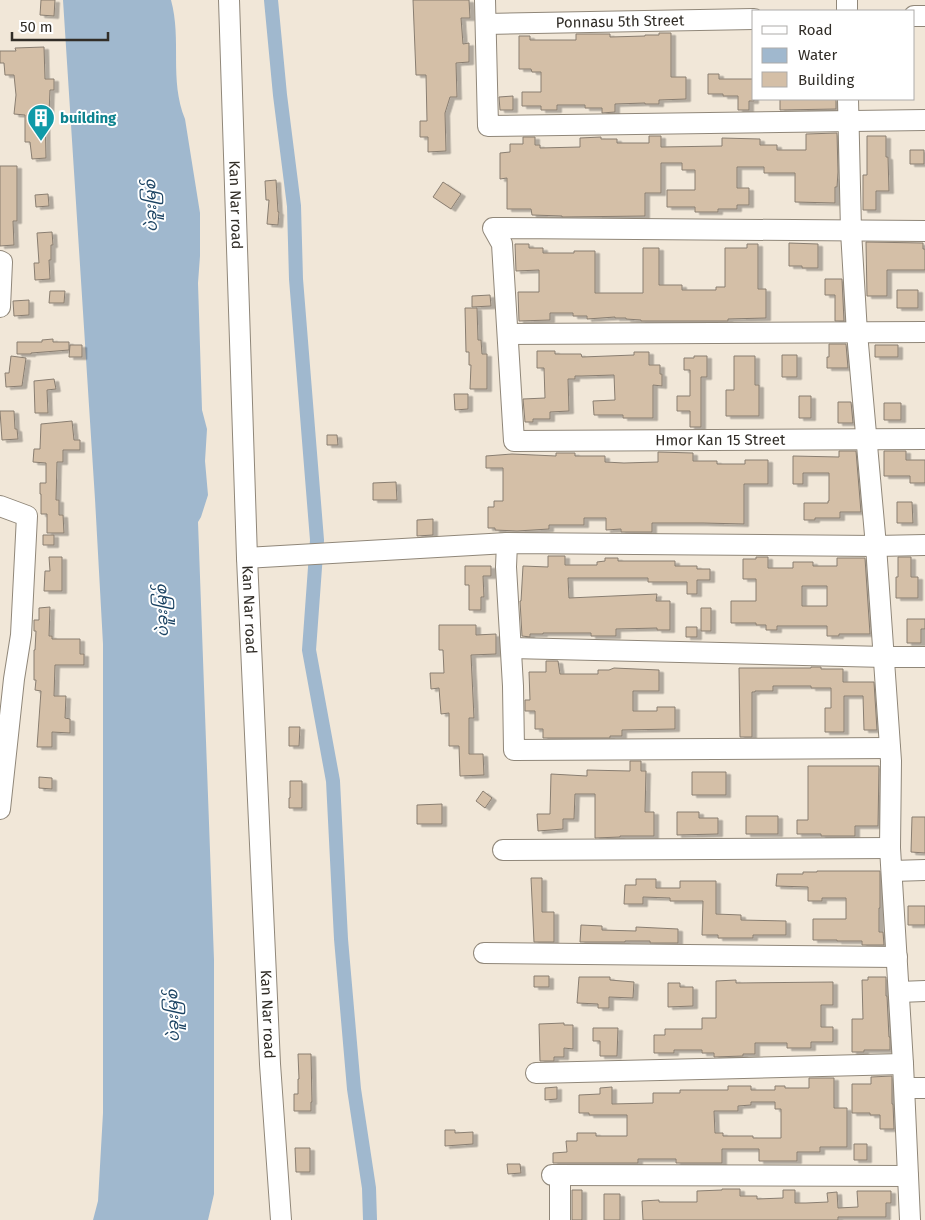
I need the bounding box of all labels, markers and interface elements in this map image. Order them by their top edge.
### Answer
scale bar [12,10,109,42]
legend [752,10,915,100]
street label: Ponnasu 5th Street [555,11,685,32]
text: 50 m [20,18,53,36]
text: Road [798,21,833,39]
text: Water [798,46,837,64]
text: Building [798,71,854,89]
building icon: building [26,103,56,142]
place label: building [60,109,117,127]
street label: Kan Nar road [225,160,246,250]
water label: ပဲခူးမြစ် [138,178,165,233]
street label: Hmor Kan 15 Street [655,431,786,449]
street label: Kan Nar road [238,565,260,655]
water label: ပဲခူးမြစ် [149,583,176,638]
street label: Kan Nar road [257,969,279,1059]
water label: ပဲခူးမြစ် [160,988,187,1043]

